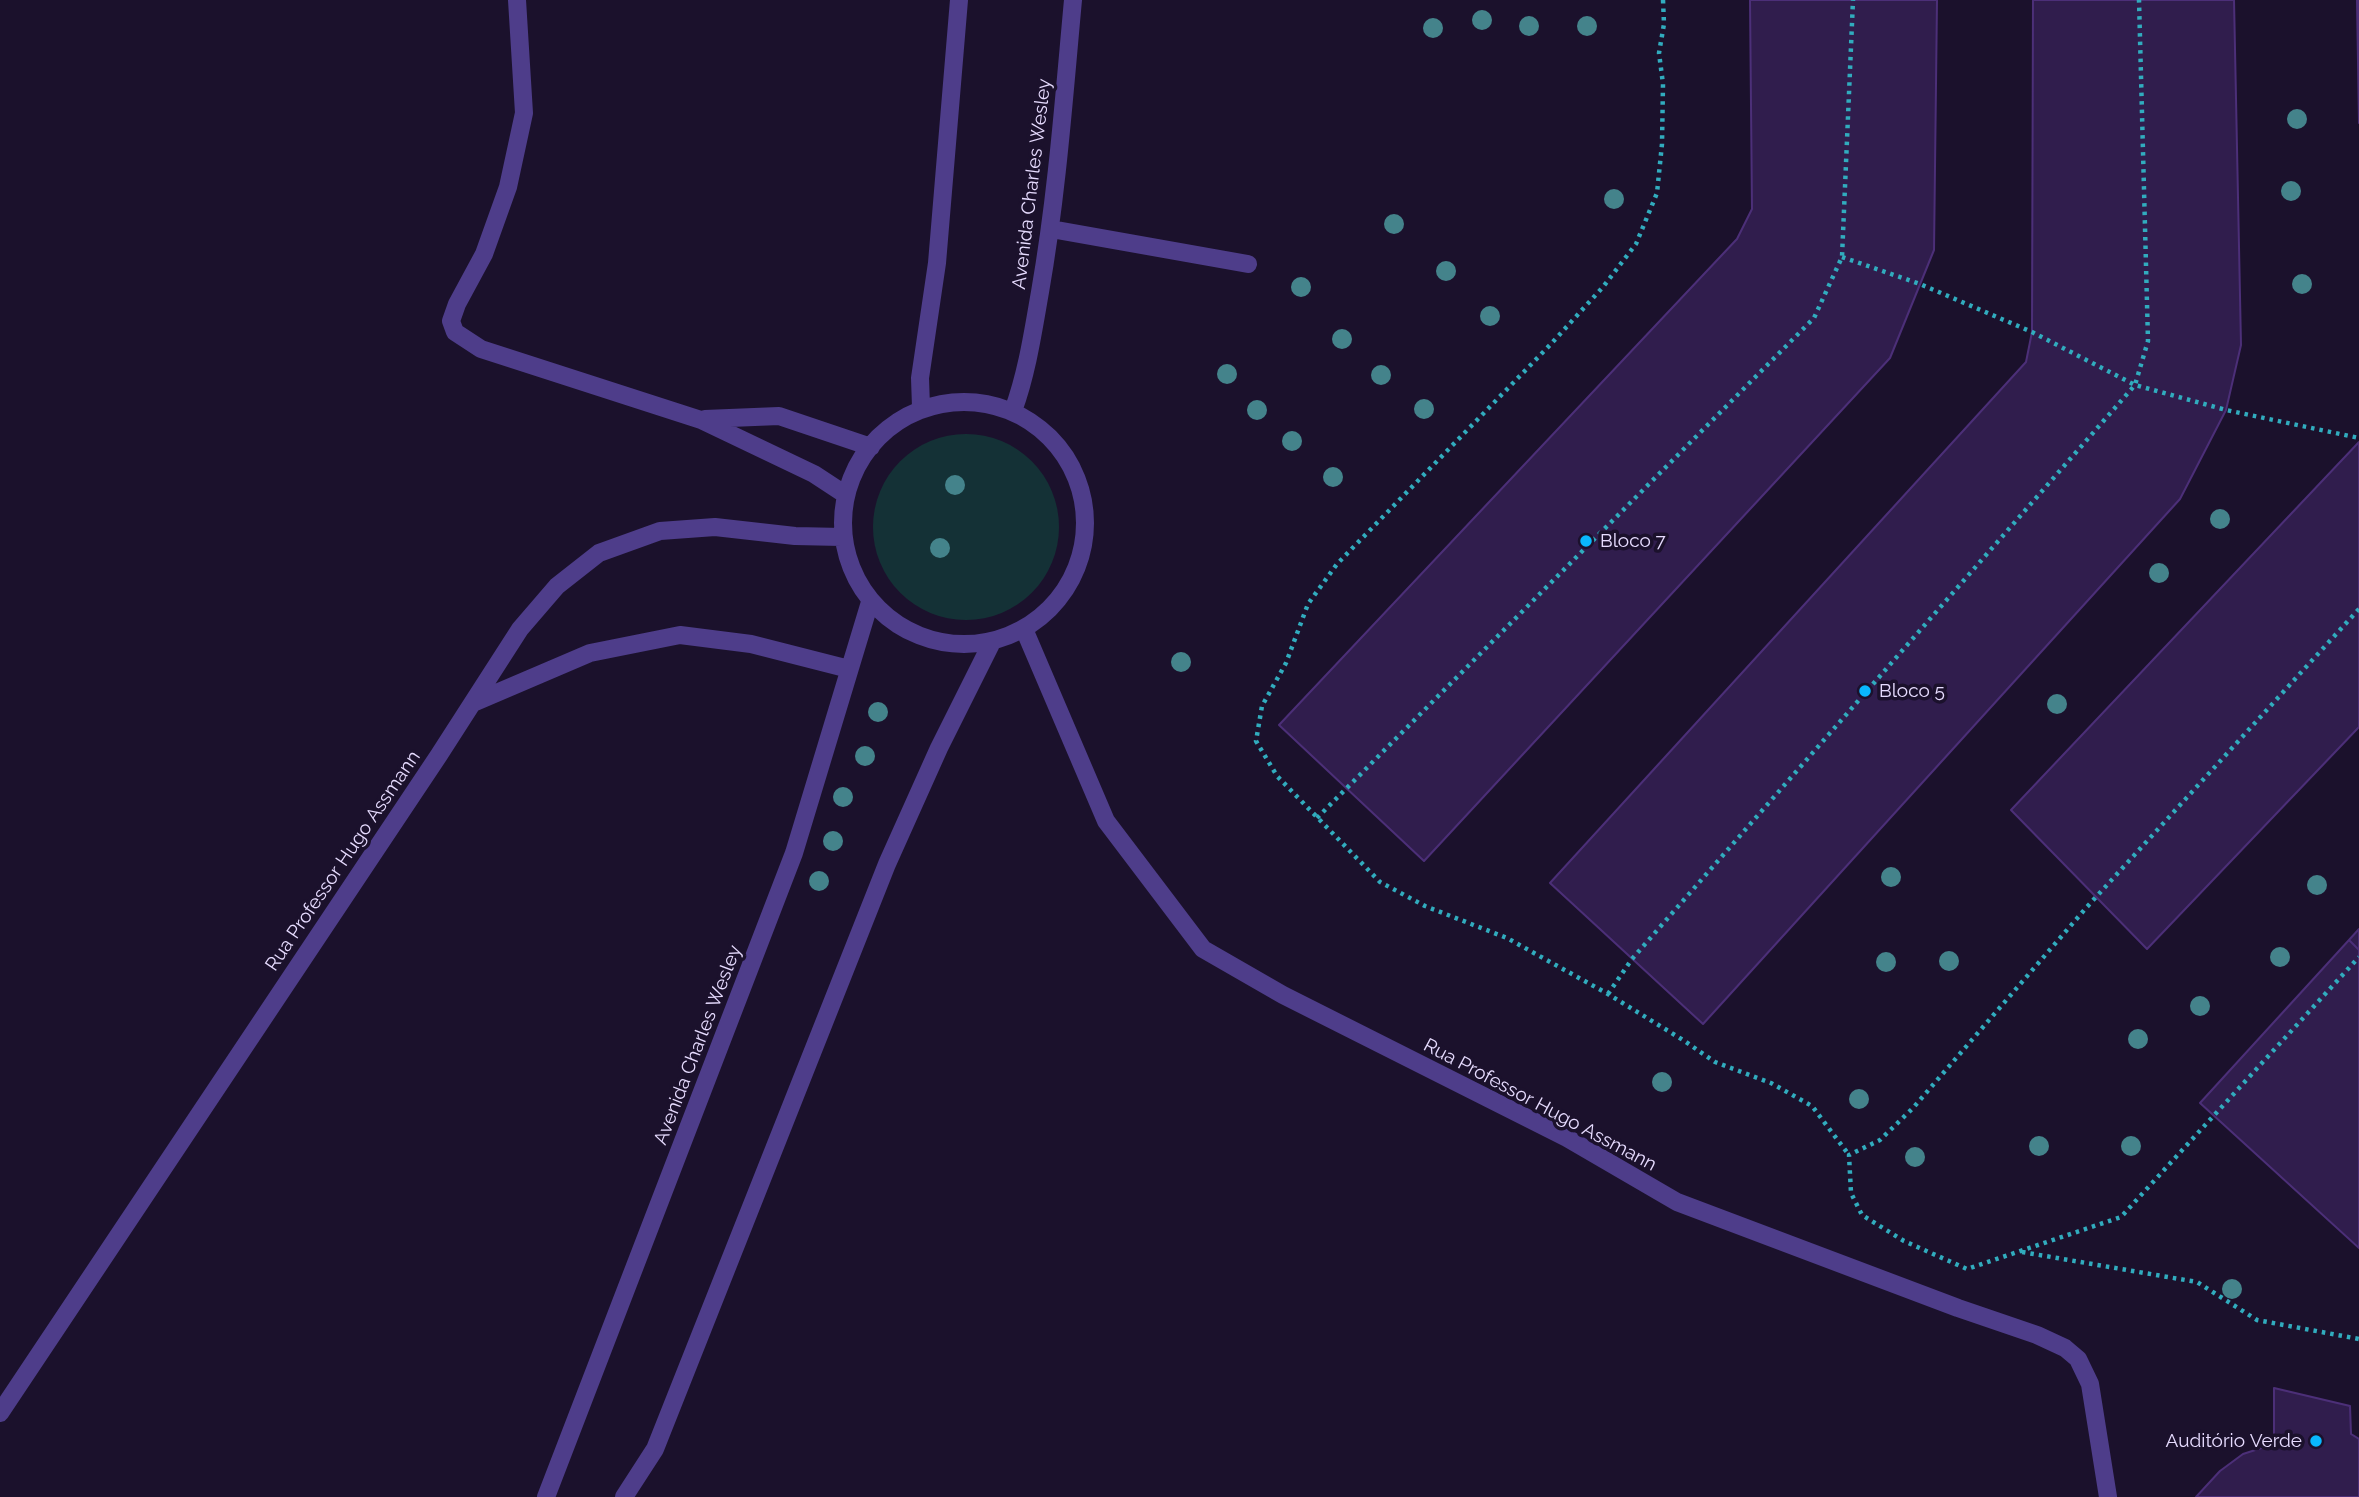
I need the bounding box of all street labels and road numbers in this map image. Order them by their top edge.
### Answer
street label: Avenida Charles Wesley [1008,77,1056,291]
street label: Rua Professor Hugo Assmann [261,747,425,975]
street label: Avenida Charles Wesley [649,942,747,1148]
street label: Rua Professor Hugo Assmann [1420,1034,1660,1176]

